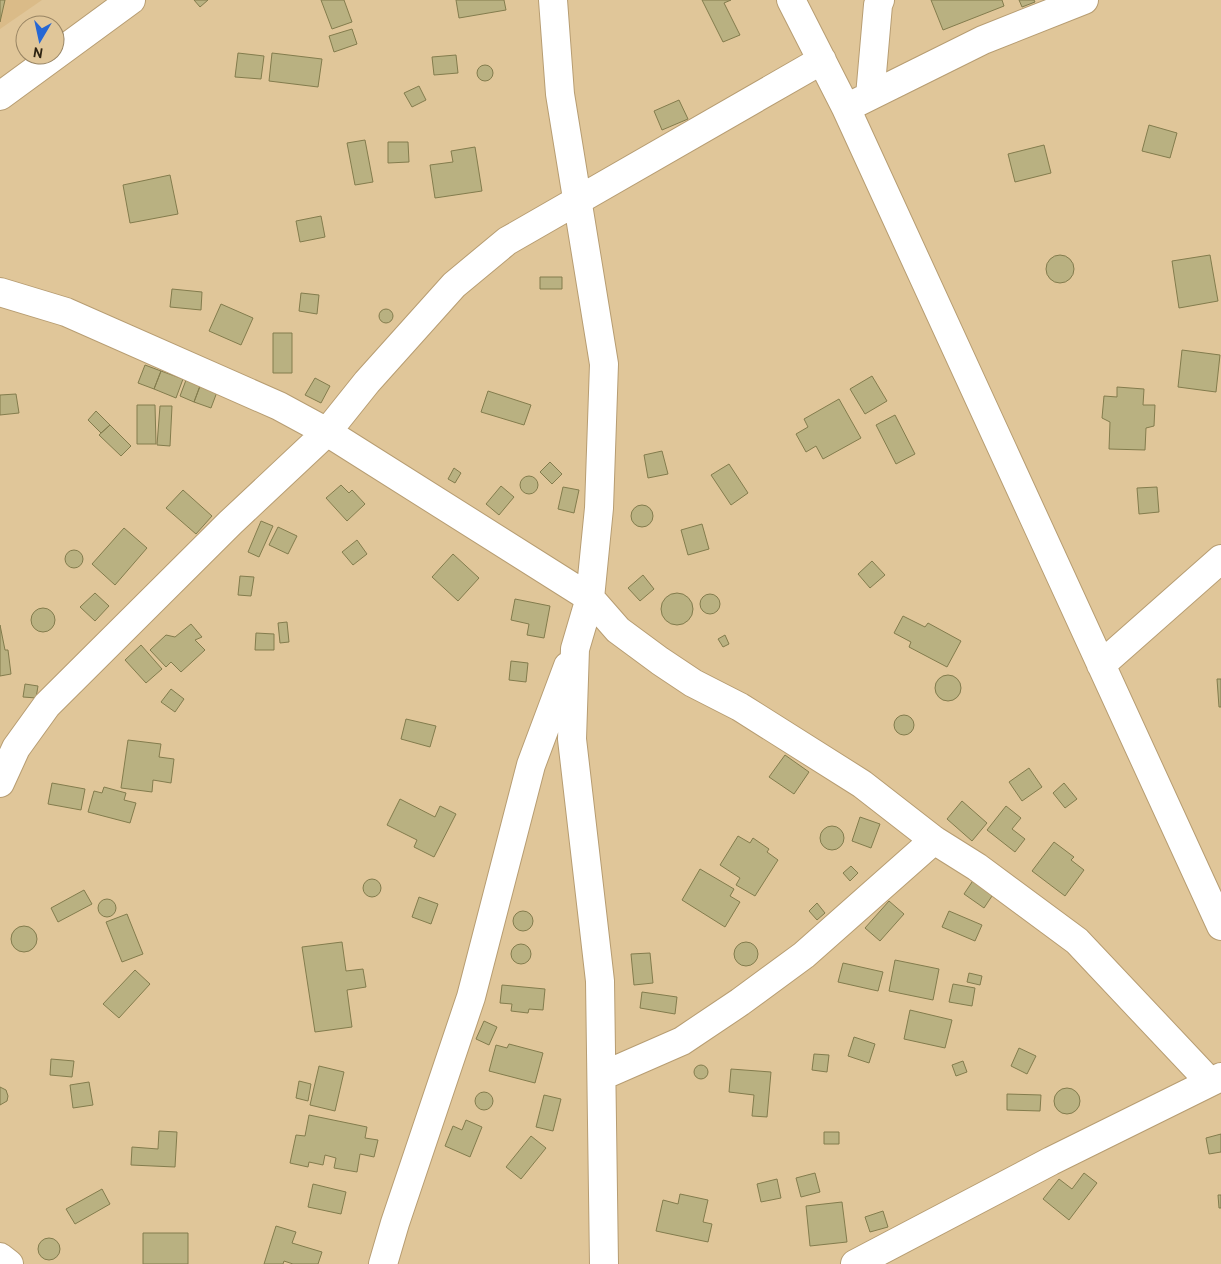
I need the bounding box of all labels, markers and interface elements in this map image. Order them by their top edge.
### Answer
north arrow [15,15,65,65]
text: N [32,42,45,61]

